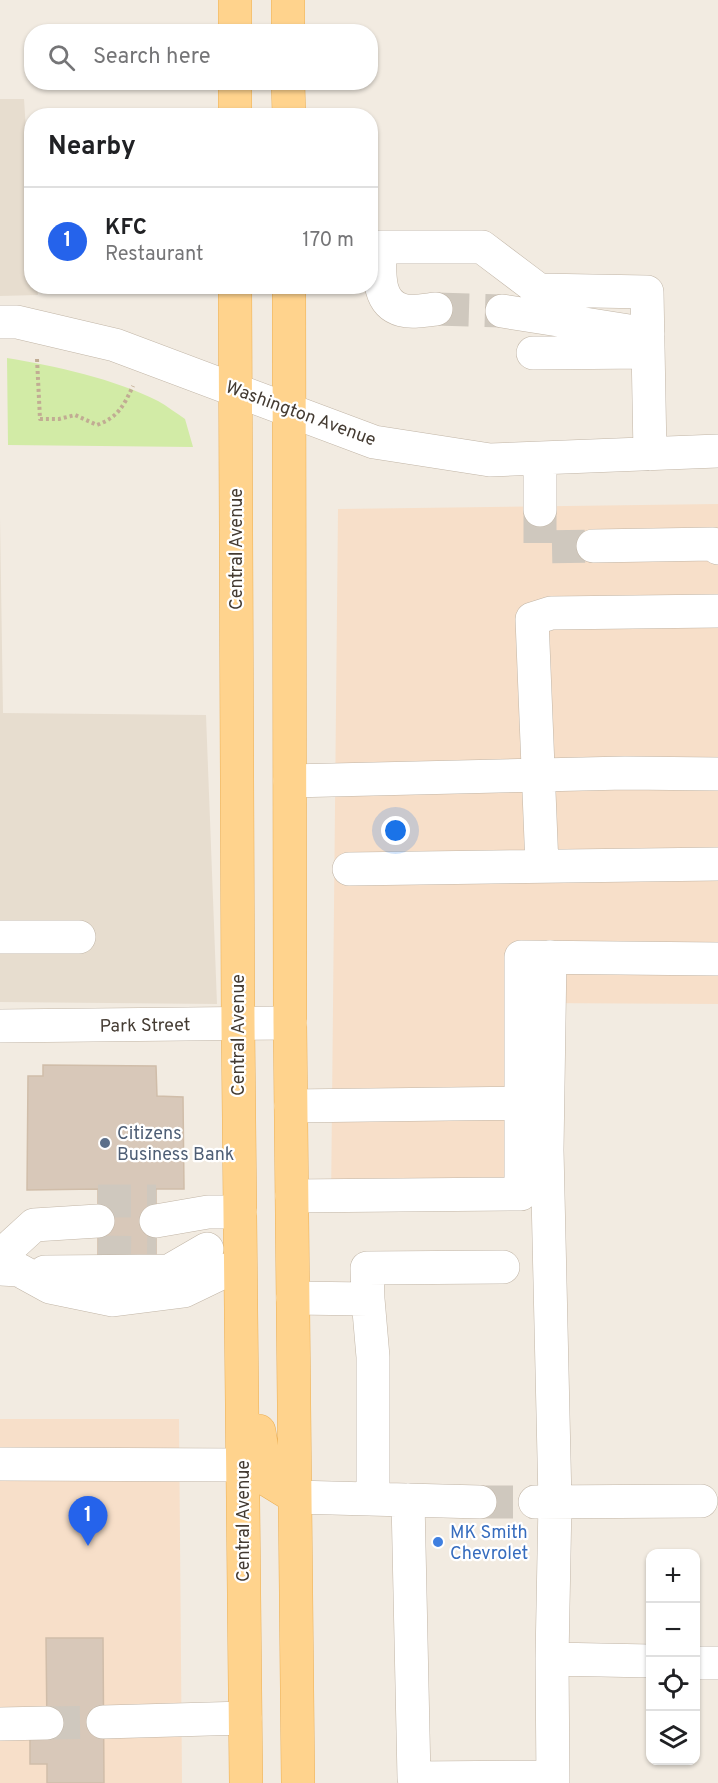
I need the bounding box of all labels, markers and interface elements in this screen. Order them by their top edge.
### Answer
search box [24,24,378,90]
icon: search [45,41,78,74]
text: Search here [93,44,211,71]
text: Nearby [48,131,136,164]
text: KFC [105,215,147,242]
text: 1 [64,228,72,254]
text: 170 m [302,228,354,254]
text: Restaurant [105,242,204,268]
street label: Washington Avenue [222,377,379,452]
street label: Central Avenue [226,488,249,610]
your location [381,816,410,845]
street label: Central Avenue [228,974,251,1096]
street label: Park Street [99,1014,191,1039]
place label: Citizens Business Bank [117,1123,234,1167]
marker: Citizens Business Bank [98,1136,112,1150]
street label: Central Avenue [233,1460,256,1582]
pin: 1 [68,1496,107,1546]
place label: MK Smith Chevrolet [450,1522,528,1566]
marker: MK Smith Chevrolet [431,1535,445,1549]
map controls [646,1549,700,1765]
button: + [646,1549,700,1603]
button: − [646,1603,700,1657]
button: locate [646,1657,700,1711]
button: layers [646,1711,700,1765]

